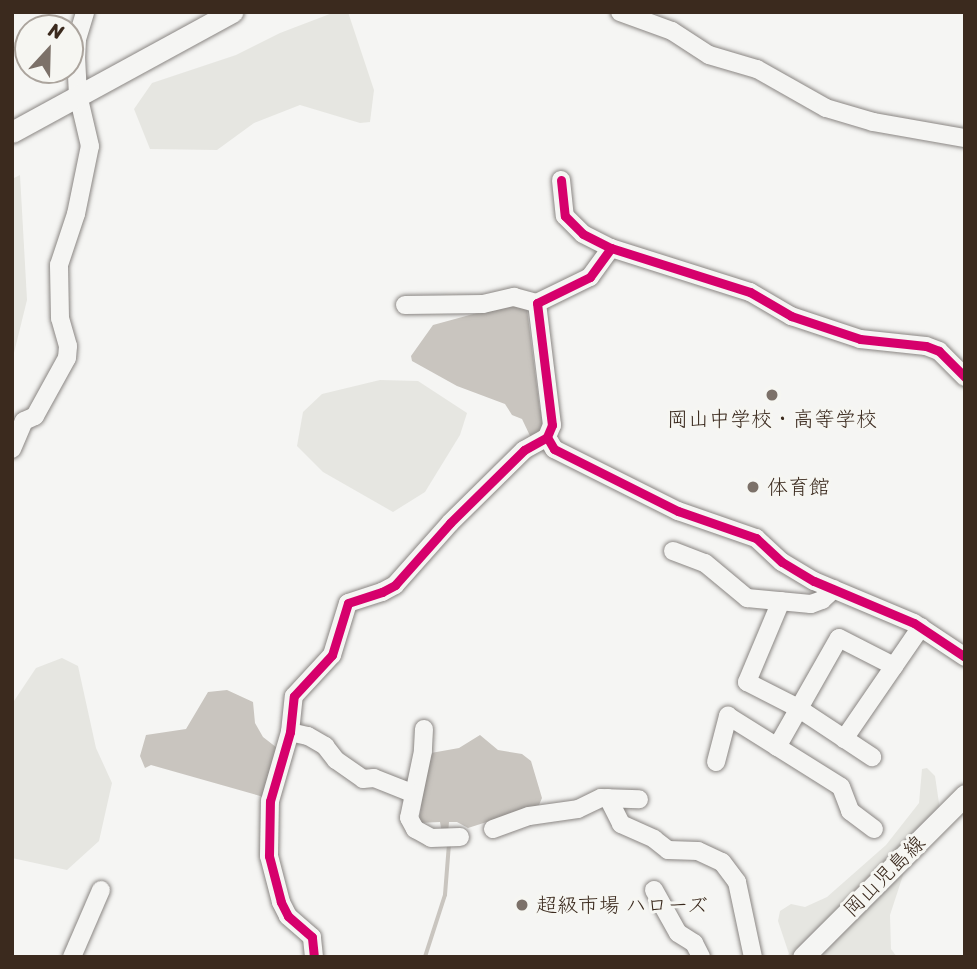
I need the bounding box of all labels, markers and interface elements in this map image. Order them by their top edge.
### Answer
text: N [44,13,69,49]
north arrow [14,14,84,84]
marker: 岡山中学校・高等学校 [764,387,780,403]
place label: 岡山中学校・高等学校 [667,406,877,432]
place label: 体育館 [767,474,830,500]
marker: 体育館 [745,479,761,495]
street label: 岡山児島線 [838,830,930,922]
place label: 超級市場 ハローズ [536,892,709,918]
marker: 超級市場 ハローズ [514,897,530,913]

